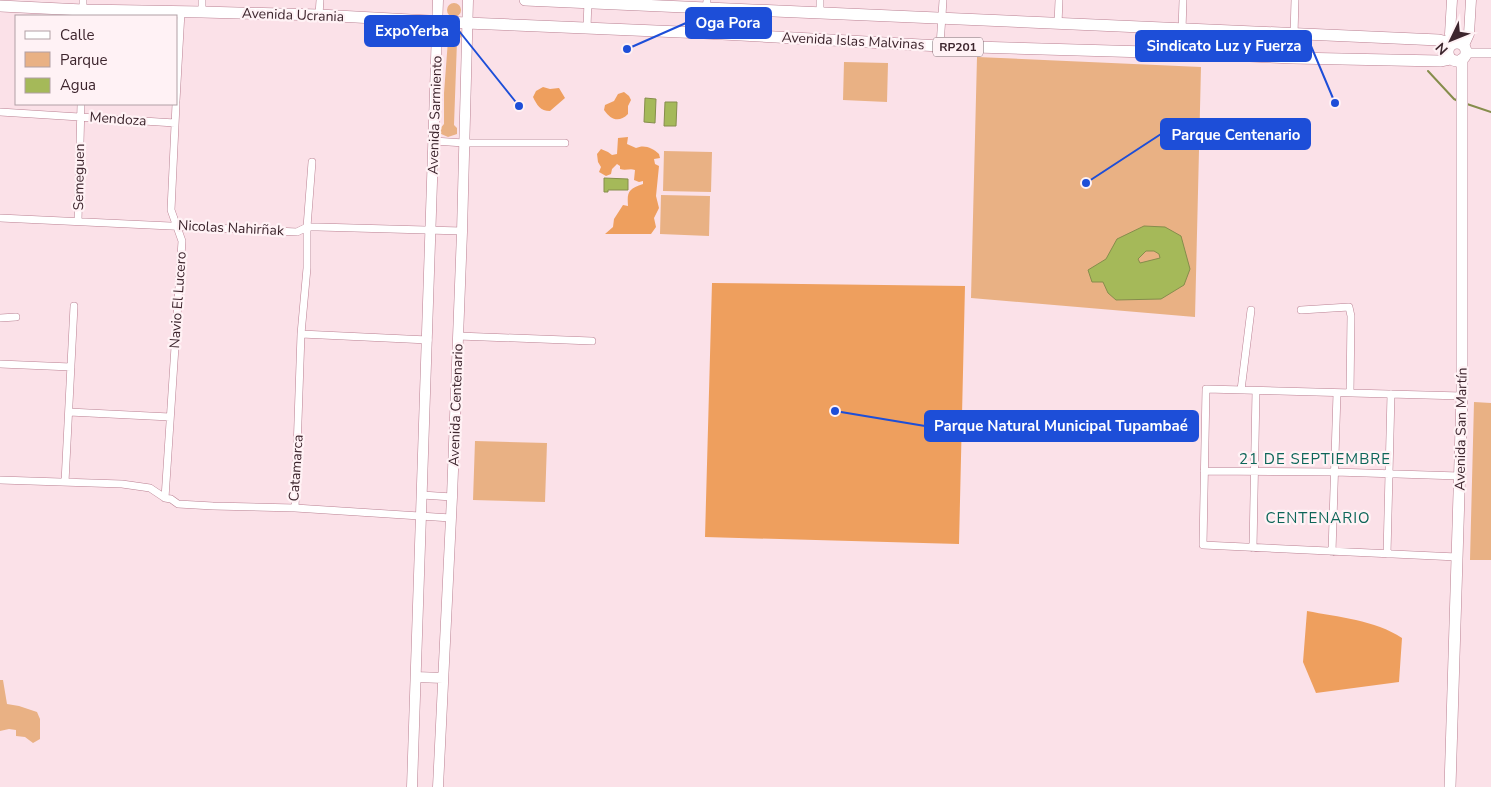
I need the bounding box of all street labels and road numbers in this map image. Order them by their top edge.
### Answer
street label: Avenida Ucrania [241,4,345,26]
street label: Avenida Islas Malvinas [781,28,925,54]
road number: RP201 [933,38,983,56]
street label: Avenida Sarmiento [423,55,447,175]
street label: Mendoza [89,108,147,130]
street label: Semeguen [69,143,89,211]
street label: Nicolas Nahirñak [178,216,285,240]
street label: Navio El Lucero [165,251,191,349]
street label: Avenida Centenario [444,343,468,467]
street label: Avenida San Martín [1450,367,1472,491]
street label: Catamarca [284,434,308,502]

